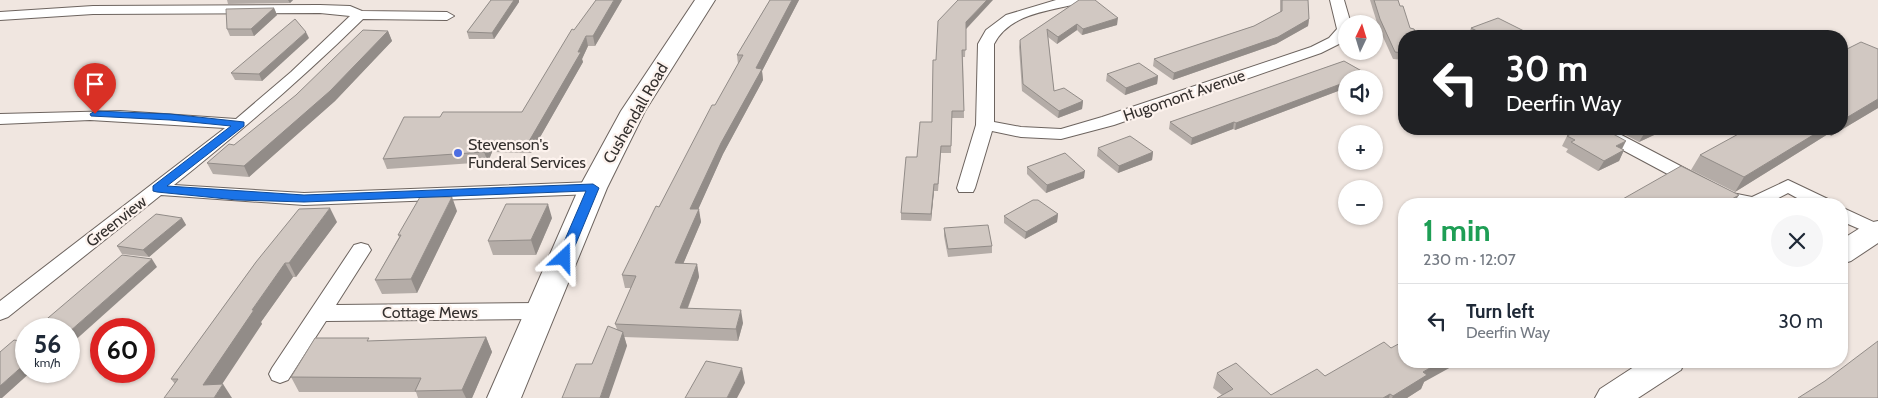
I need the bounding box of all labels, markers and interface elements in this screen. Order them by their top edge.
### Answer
north arrow [1338,15,1382,60]
map controls [1338,15,1383,225]
text: 30 m [1506,47,1588,90]
icon: left [1423,50,1488,115]
street label: Cushendall Road [599,60,672,167]
pin [74,63,116,114]
street label: Hugomont Avenue [1121,66,1248,125]
icon: arrive [81,70,109,98]
button: sound [1338,70,1383,115]
text: Deerfin Way [1506,90,1622,117]
button: + [1338,125,1383,170]
place label: Stevenson's Funderal Services [468,135,586,172]
marker: Stevenson's Funderal Services [452,147,464,159]
button: − [1338,180,1383,225]
street label: Greenview [82,192,151,251]
text: 1 min [1423,212,1491,249]
button: close [1771,215,1823,267]
position arrow [537,231,589,283]
text: 230 m · 12:07 [1423,250,1516,269]
text: Turn left [1466,300,1534,323]
street label: Cottage Mews [382,303,478,322]
icon: left [1423,307,1451,335]
text: 30 m [1779,310,1823,333]
speed limit sign: 60 [90,318,155,383]
text: Deerfin Way [1466,323,1550,342]
text: 56 [34,329,61,359]
text: km/h [34,355,61,370]

